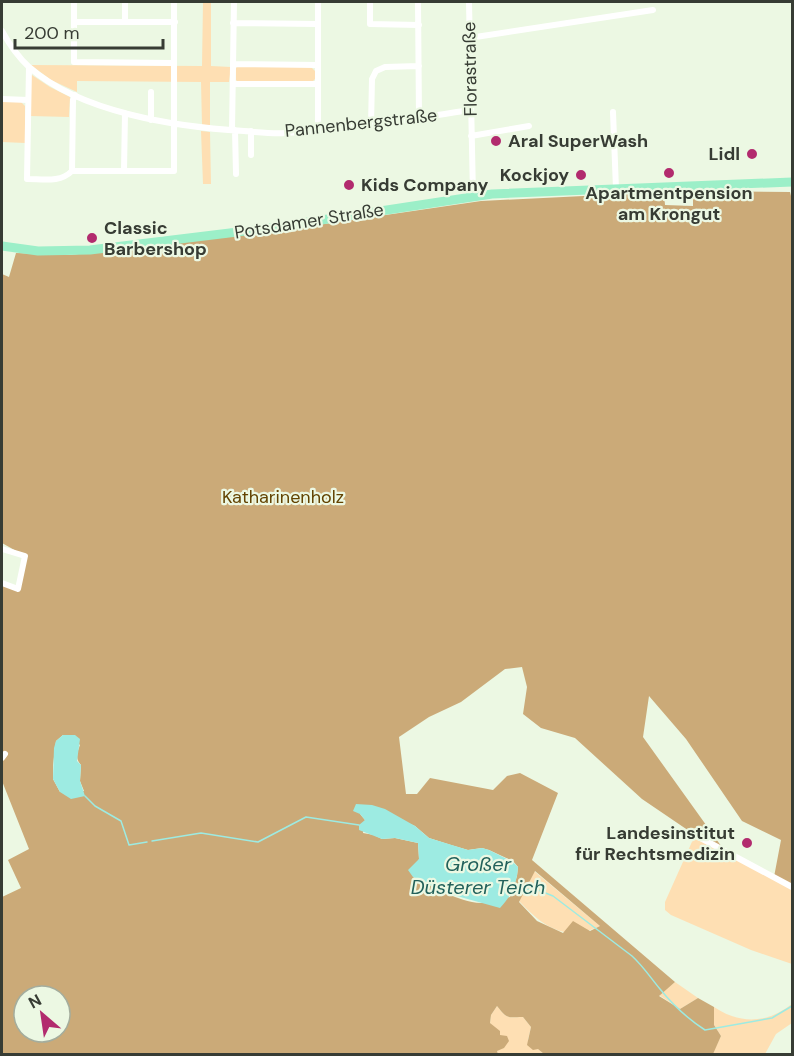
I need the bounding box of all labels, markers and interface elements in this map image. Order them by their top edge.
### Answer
scale bar [15,12,164,50]
text: 200 m [24,21,80,45]
street label: Florastraße [457,21,483,117]
street label: Pannenbergstraße [284,103,438,143]
place label: Aral SuperWash [508,129,648,153]
marker: Aral SuperWash [489,134,503,148]
place label: Lidl [708,142,740,166]
marker: Lidl [745,147,759,161]
place label: Kockjoy [500,163,569,187]
marker: Apartmentpension am Krongut [662,166,676,180]
marker: Kockjoy [574,168,588,182]
place label: Kids Company [361,173,489,197]
marker: Kids Company [342,178,356,192]
place label: Apartmentpension am Krongut [585,181,753,226]
street label: Potsdamer Straße [233,197,385,245]
place label: Classic Barbershop [104,216,207,261]
marker: Classic Barbershop [85,231,99,245]
park label: Katharinenholz [222,485,344,509]
place label: Landesinstitut für Rechtsmedizin [575,821,735,866]
marker: Landesinstitut für Rechtsmedizin [740,836,754,850]
water label: Großer Düsterer Teich [411,851,545,900]
north arrow [12,984,72,1044]
text: N [25,989,45,1013]

